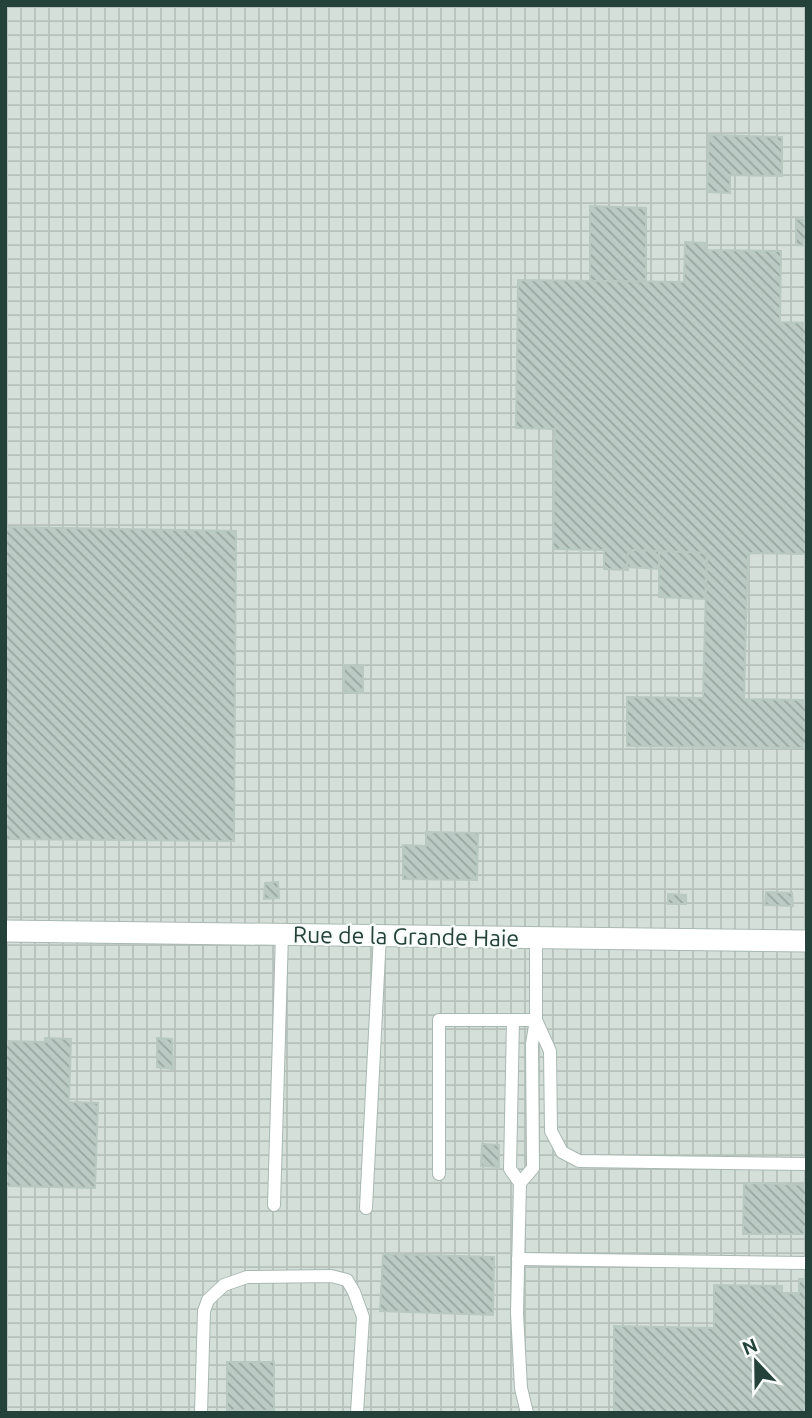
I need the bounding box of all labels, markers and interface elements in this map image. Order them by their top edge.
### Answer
street label: Rue de la Grande Haie [293,922,519,950]
north arrow [721,1327,791,1397]
text: N [739,1333,760,1359]

